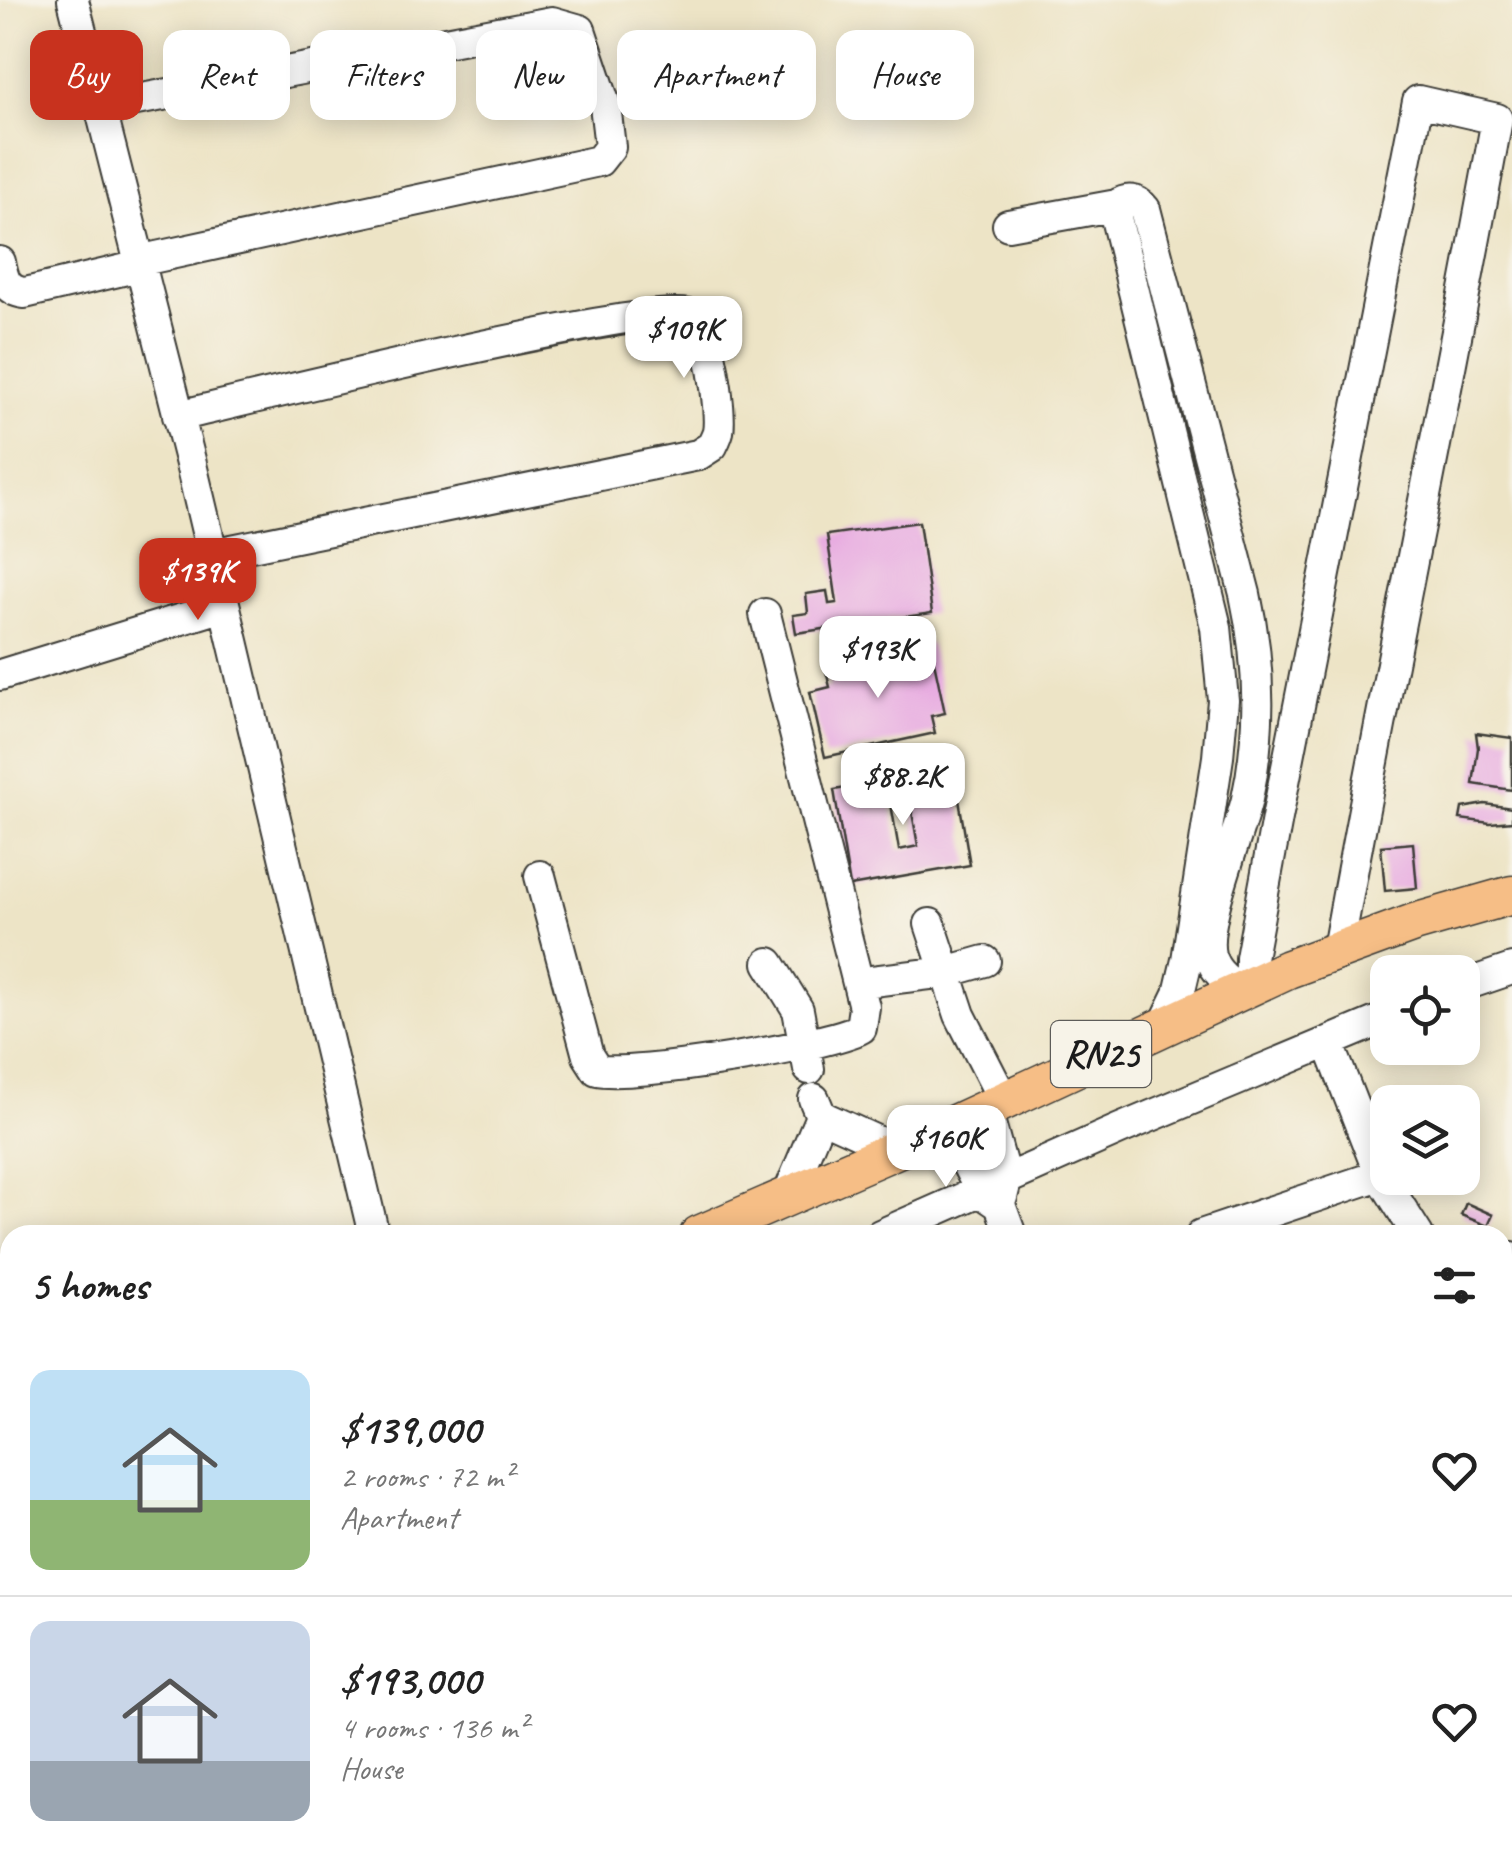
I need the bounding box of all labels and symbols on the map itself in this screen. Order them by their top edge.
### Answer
pin: $109K [614,296,754,381]
pin: $139K [128,538,268,623]
pin: $193K [808,616,948,701]
pin: $88.2K [822,743,984,828]
road number: RN25 [1051,1021,1151,1087]
pin: $160K [876,1105,1016,1190]

